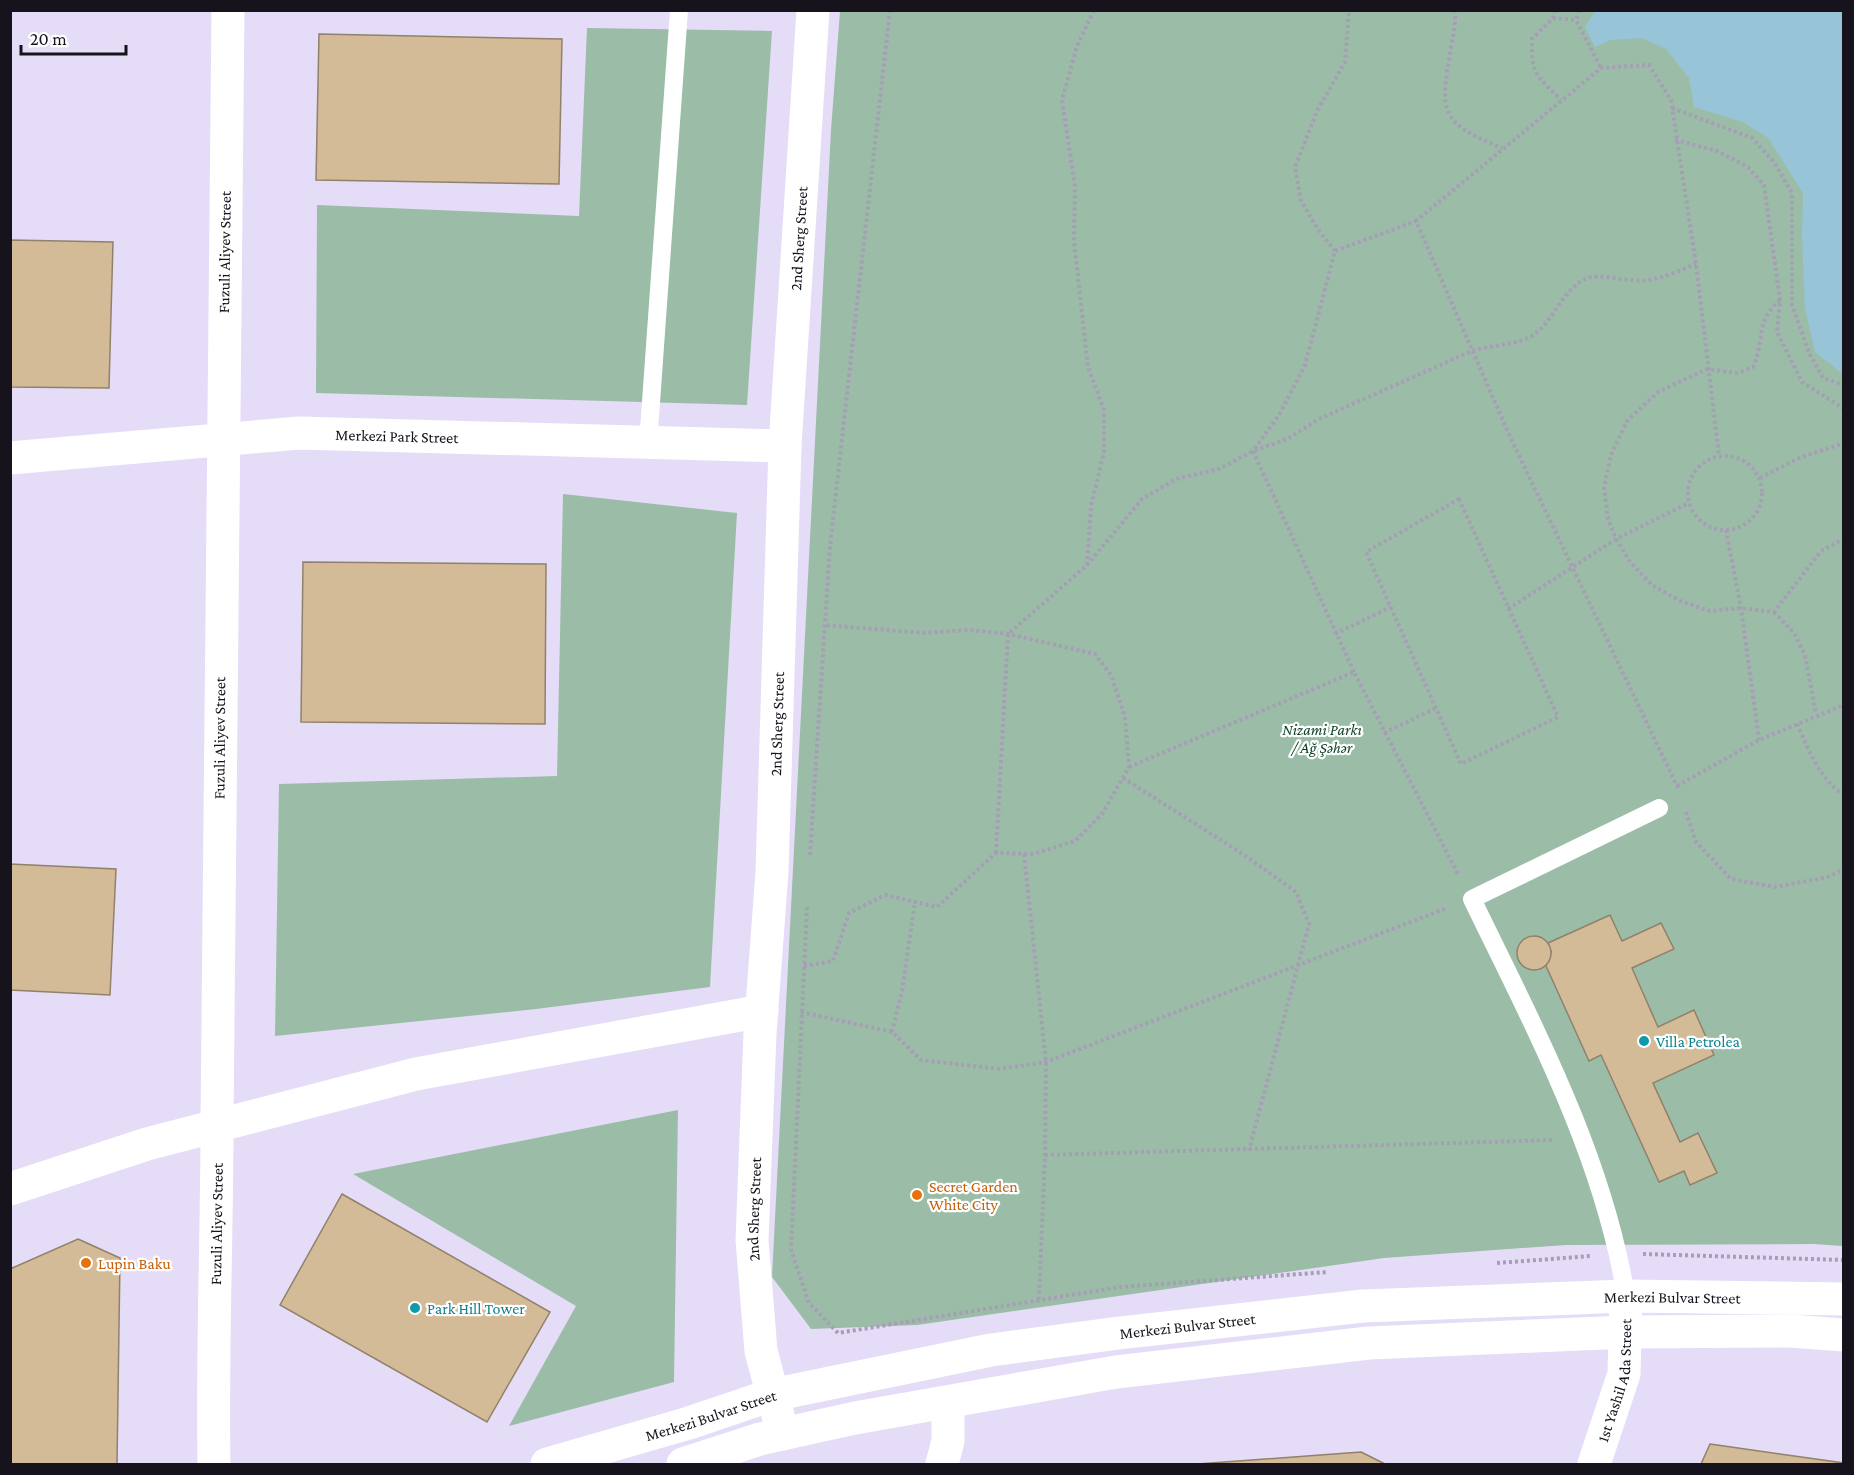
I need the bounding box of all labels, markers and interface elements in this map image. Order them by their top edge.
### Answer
scale bar [21,18,126,56]
text: 20 m [30,29,67,49]
street label: 2nd Sherg Street [787,185,810,291]
street label: Fuzuli Aliyev Street [215,190,234,313]
street label: Merkezi Park Street [335,425,459,446]
street label: 2nd Sherg Street [766,671,787,776]
street label: Fuzuli Aliyev Street [210,676,228,799]
park label: Nizami Parkı / Ağ Şəhər [1282,721,1362,757]
place label: Villa Petrolea [1656,1033,1740,1050]
marker: Villa Petrolea [1637,1034,1651,1048]
street label: 2nd Sherg Street [743,1156,764,1262]
street label: Fuzuli Aliyev Street [206,1162,226,1285]
place label: Secret Garden White City [929,1178,1018,1214]
marker: Secret Garden White City [910,1188,924,1202]
place label: Lupin Baku [98,1255,171,1273]
marker: Lupin Baku [79,1256,93,1270]
street label: Merkezi Bulvar Street [1604,1287,1741,1306]
place label: Park Hill Tower [427,1300,525,1317]
marker: Park Hill Tower [408,1301,422,1315]
street label: Merkezi Bulvar Street [1119,1309,1257,1341]
street label: 1st Yashil Ada Street [1593,1318,1634,1444]
street label: Merkezi Bulvar Street [643,1386,778,1444]

